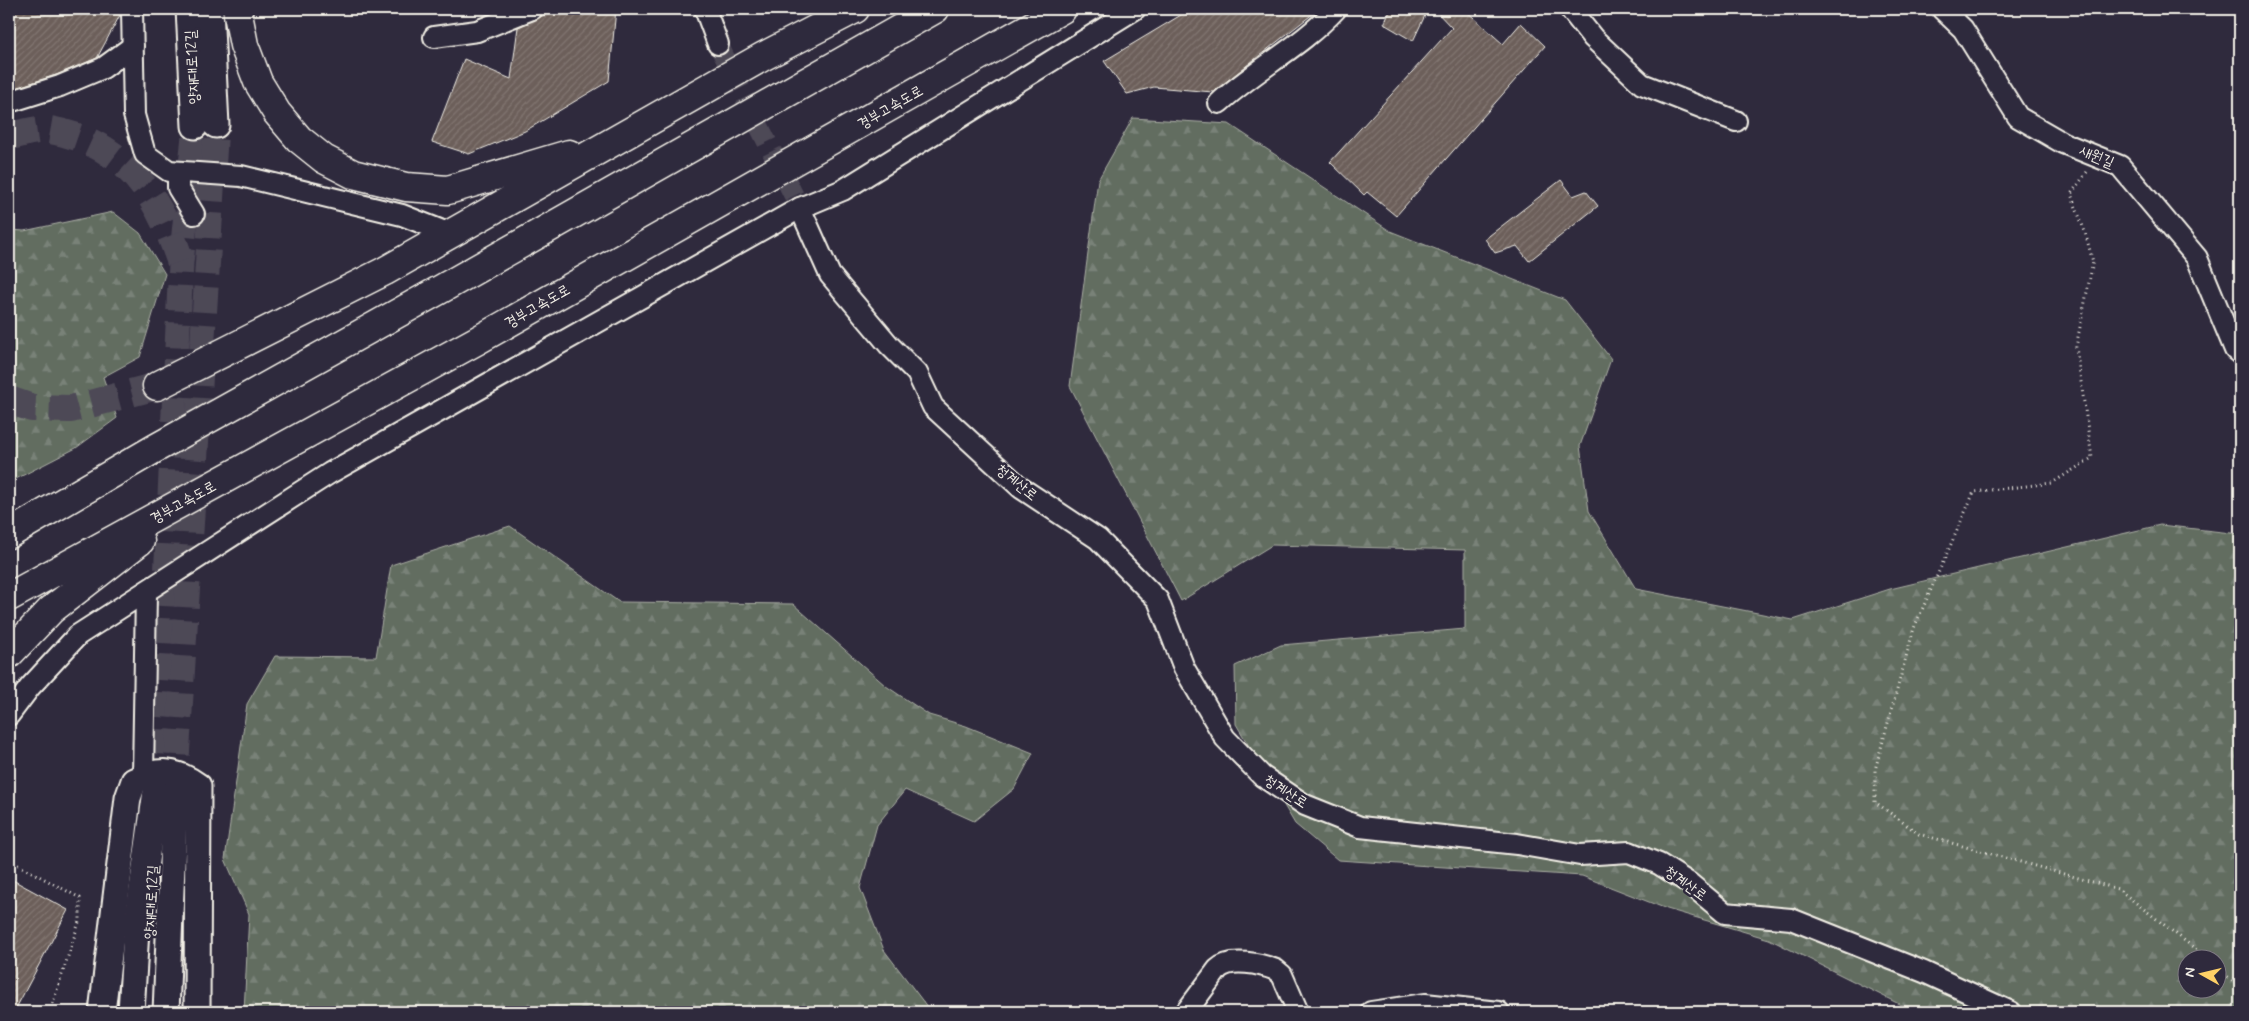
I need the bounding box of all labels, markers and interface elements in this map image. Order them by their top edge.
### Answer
street label: 양재대로12길 [181,29,205,105]
street label: 경부고속도로 [854,81,927,135]
street label: 새원길 [2076,141,2117,173]
street label: 경부고속도로 [501,280,574,334]
street label: 청계산로 [991,460,1041,506]
street label: 경부고속도로 [147,477,220,529]
street label: 청계산로 [1260,770,1311,813]
street label: 청계산로 [1660,862,1711,906]
street label: 양재대로12길 [140,864,164,940]
north arrow [2176,948,2226,998]
text: N [2181,966,2200,978]

